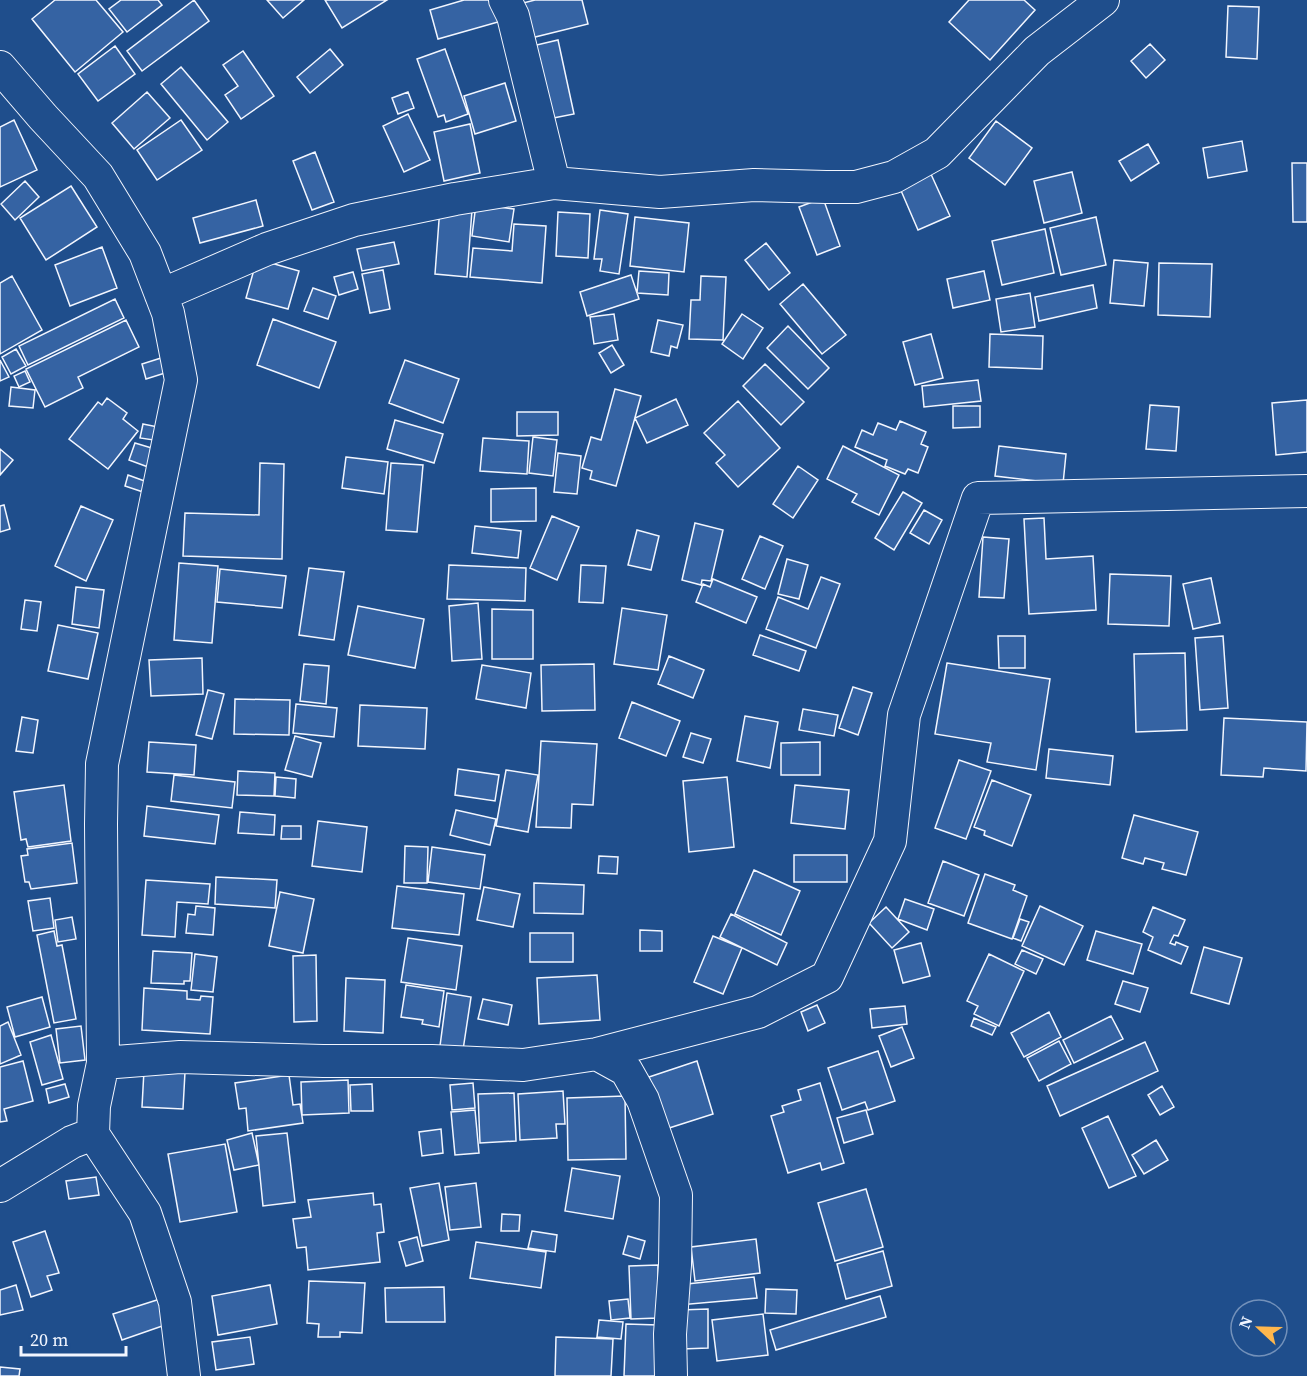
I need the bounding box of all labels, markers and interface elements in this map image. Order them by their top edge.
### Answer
north arrow [1229,1298,1289,1358]
text: N [1233,1313,1258,1332]
scale bar [21,1319,126,1357]
text: 20 m [30,1327,68,1352]

